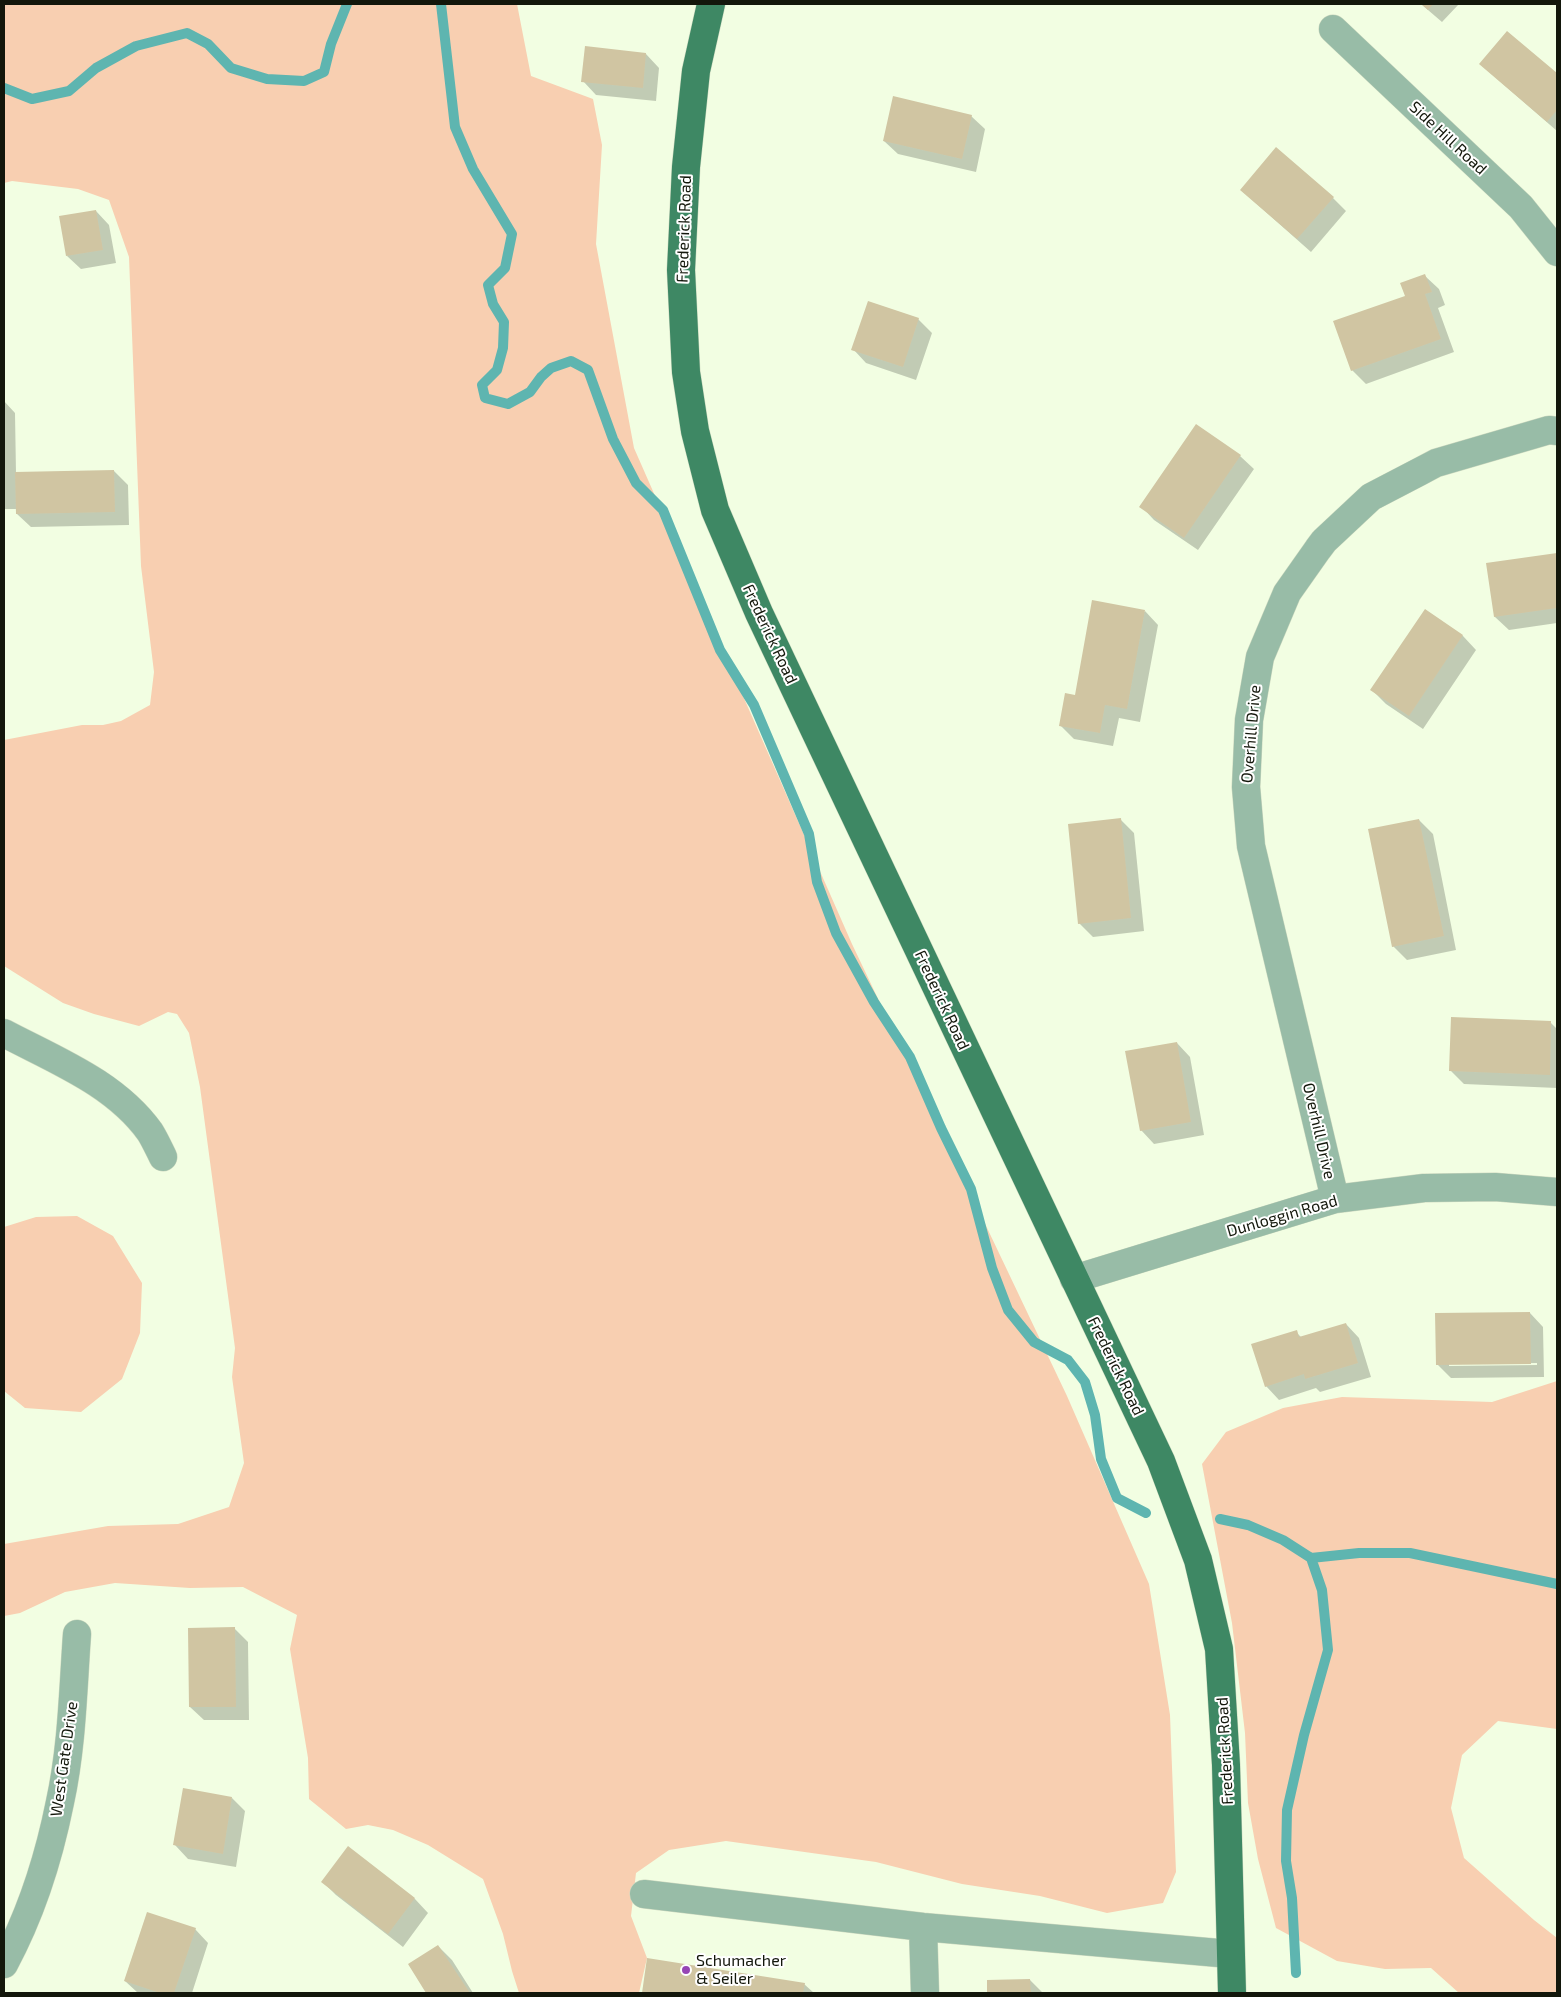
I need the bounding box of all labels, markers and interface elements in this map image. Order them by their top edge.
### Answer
street label: Side Hill Road [1405,97,1491,179]
street label: Frederick Road [673,175,695,283]
street label: Frederick Road [739,581,801,687]
street label: Overhill Drive [1237,684,1265,784]
street label: Frederick Road [911,947,973,1053]
street label: Overhill Drive [1299,1081,1339,1181]
street label: Dunloggin Road [1224,1191,1340,1241]
street label: Frederick Road [1084,1313,1148,1419]
street label: Frederick Road [1213,1697,1237,1805]
street label: West Gate Drive [46,1700,82,1818]
place label: Schumacher & Seiler [696,1951,786,1989]
marker: Schumacher & Seiler [680,1964,692,1976]

